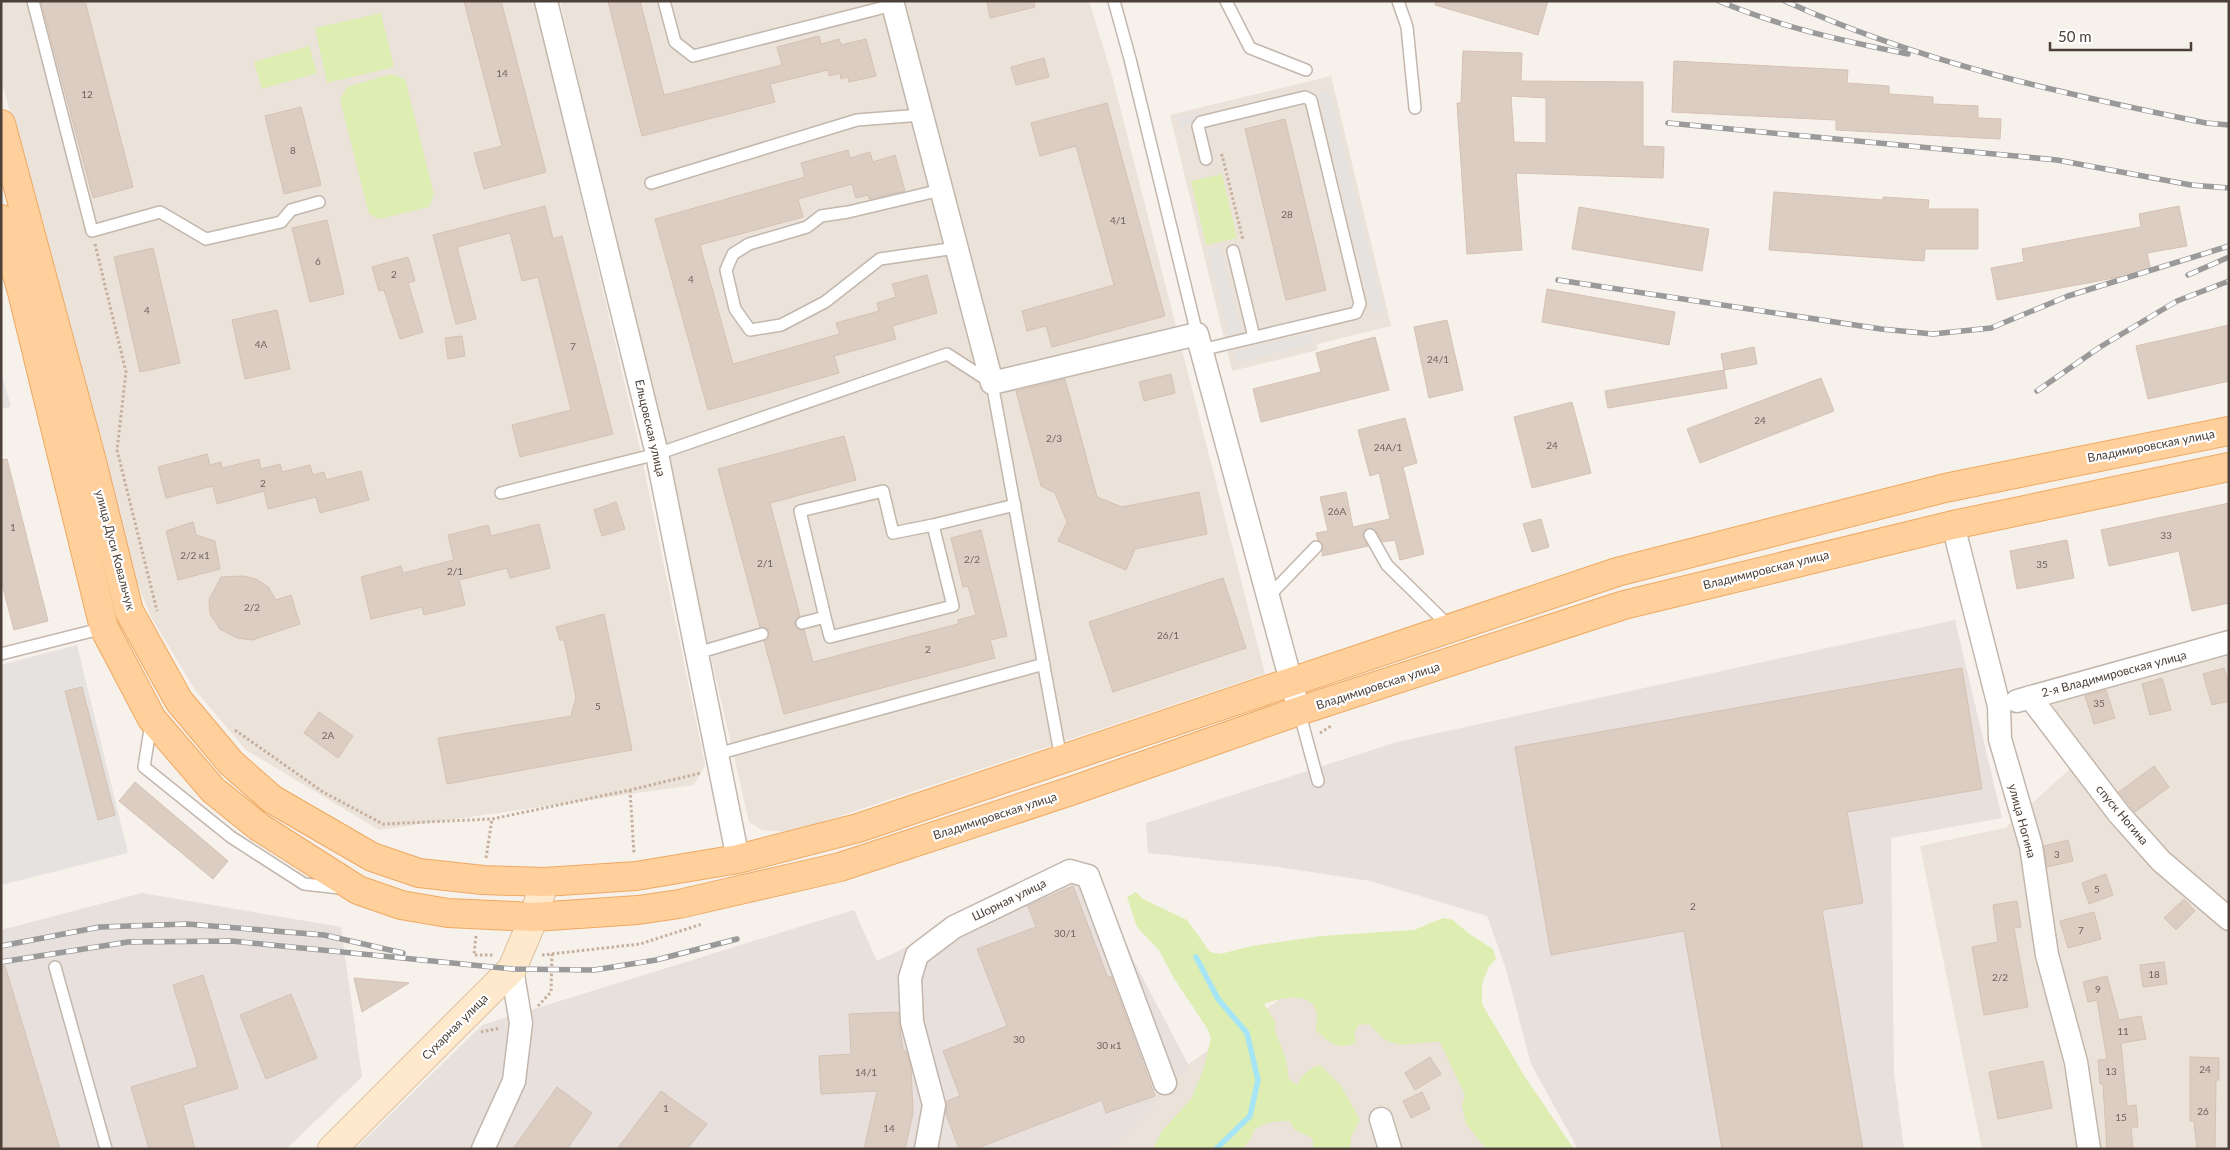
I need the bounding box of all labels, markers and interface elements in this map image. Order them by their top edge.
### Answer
scale bar [2050,20,2191,52]
text: 50 m [2058,27,2092,45]
house number: 14 [496,67,508,79]
house number: 12 [81,88,93,100]
house number: 8 [290,144,296,156]
house number: 28 [1281,208,1293,220]
house number: 4/1 [1110,214,1126,226]
house number: 6 [315,255,321,267]
house number: 2 [391,268,397,280]
house number: 4 [688,273,694,285]
house number: 4 [144,304,150,316]
house number: 4А [255,338,268,350]
house number: 7 [570,340,576,352]
house number: 24/1 [1427,353,1449,365]
street label: Ельцовская улица [632,378,669,478]
house number: 24 [1754,414,1766,426]
street label: Владимировская улица [2086,426,2216,465]
house number: 2/3 [1046,432,1062,444]
house number: 24 [1546,439,1558,451]
house number: 24А/1 [1374,441,1403,453]
house number: 2 [260,477,266,489]
street label: улица Дуси Ковальчук [92,488,139,612]
house number: 26А [1328,505,1346,517]
house number: 1 [10,521,16,533]
house number: 33 [2160,529,2172,541]
street label: Владимировская улица [1701,547,1830,592]
house number: 2/2 к1 [180,549,210,561]
house number: 2/2 [964,553,980,565]
house number: 2/1 [757,557,773,569]
house number: 35 [2036,558,2048,570]
house number: 2/1 [447,565,463,577]
house number: 2/2 [244,601,260,613]
house number: 26/1 [1157,629,1179,641]
house number: 2 [925,643,931,655]
street label: 2-я Владимировская улица [2040,647,2188,700]
street label: Владимировская улица [1314,658,1442,713]
house number: 35 [2093,697,2105,709]
house number: 5 [595,700,601,712]
house number: 2А [322,729,335,741]
street label: улица Ногина [2005,782,2040,860]
street label: спуск Ногина [2093,782,2152,848]
street label: Владимировская улица [931,788,1059,843]
house number: 3 [2054,848,2060,860]
street label: Шорная улица [969,875,1048,924]
house number: 5 [2094,883,2100,895]
house number: 2 [1690,900,1696,912]
house number: 7 [2078,924,2084,936]
house number: 30/1 [1054,927,1076,939]
house number: 18 [2148,968,2160,980]
house number: 2/2 [1992,971,2008,983]
house number: 9 [2095,983,2101,995]
street label: Сухарная улица [419,991,491,1063]
house number: 11 [2117,1025,2129,1037]
house number: 30 [1013,1033,1025,1045]
house number: 30 к1 [1096,1039,1122,1051]
house number: 24 [2199,1063,2211,1075]
house number: 13 [2105,1065,2117,1077]
house number: 14/1 [855,1066,877,1078]
house number: 1 [663,1102,669,1114]
house number: 26 [2197,1105,2209,1117]
house number: 15 [2115,1111,2127,1123]
house number: 14 [883,1122,895,1134]

